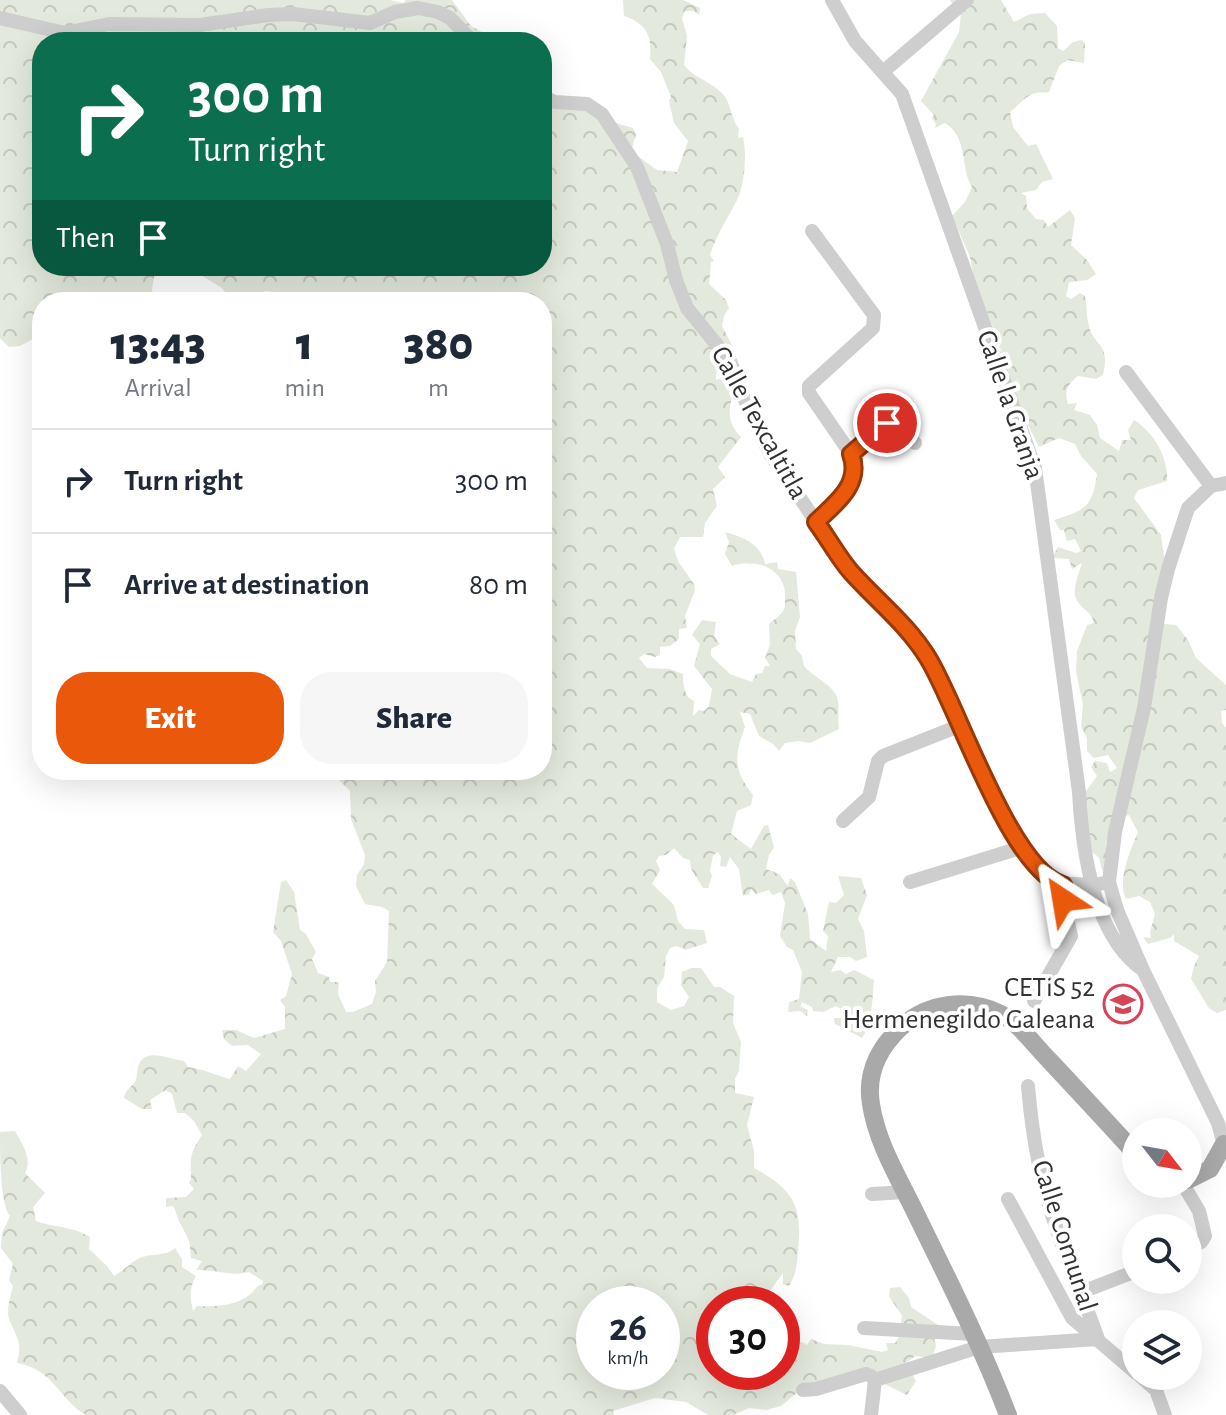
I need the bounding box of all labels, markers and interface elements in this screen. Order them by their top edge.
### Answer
icon: right [56,64,160,168]
text: 300 m [188,67,324,123]
text: Turn right [188,132,325,168]
icon: arrive [131,216,175,260]
text: Then [56,223,115,253]
text: 13:43 [110,321,206,369]
text: 1 [296,321,314,369]
text: 380 [403,321,474,369]
street label: Calle la Granja [971,327,1049,483]
street label: Calle Texcaltitla [705,342,813,504]
text: Arrival [125,375,192,401]
text: min [284,375,325,401]
text: m [428,375,449,401]
pin [853,389,921,457]
icon: arrive [865,401,909,445]
icon: right [56,459,100,503]
text: Turn right [124,466,243,496]
text: 300 m [455,466,528,496]
icon: arrive [56,563,100,607]
text: Arrive at destination [124,570,370,600]
text: 80 m [469,570,528,600]
button: Exit [56,672,284,764]
button: Share [300,672,528,764]
position arrow [1021,858,1105,942]
place label: CETiS 52 Hermenegildo Galeana [843,974,1095,1034]
school or university icon: CETiS 52 Hermenegildo Galeana [1102,983,1144,1025]
north arrow [1122,1118,1202,1198]
map controls [1122,1118,1202,1390]
street label: Calle Comunal [1026,1157,1102,1315]
button: search [1122,1214,1202,1294]
speed limit sign: 30 [696,1286,800,1390]
text: 26 [609,1308,647,1348]
button: layers [1122,1310,1202,1390]
text: km/h [607,1348,649,1368]

